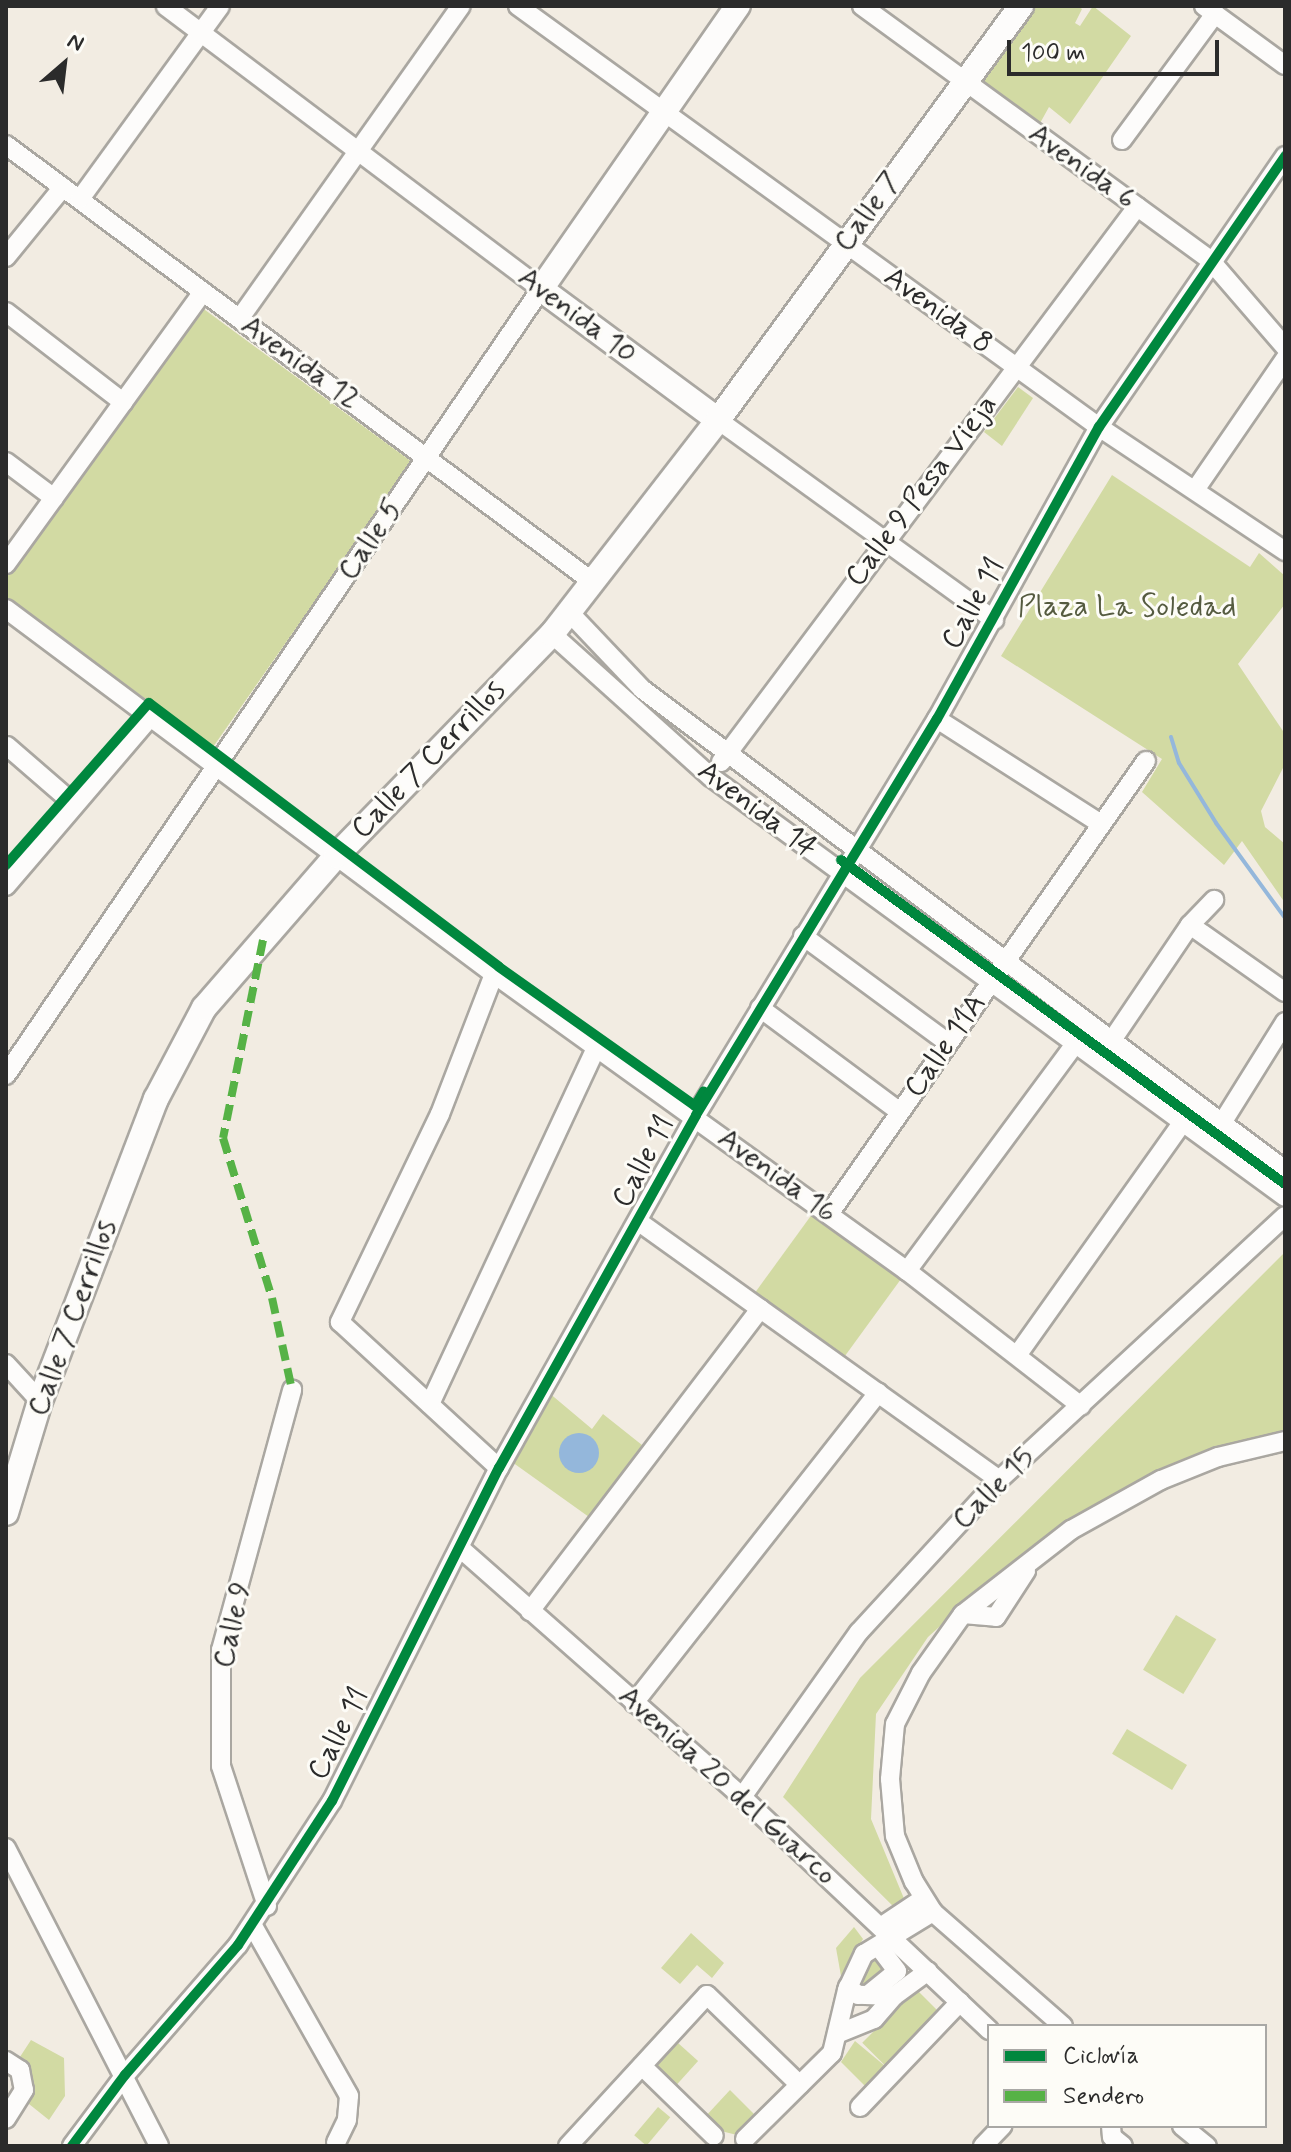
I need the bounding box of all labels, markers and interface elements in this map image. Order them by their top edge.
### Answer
north arrow [24,24,104,104]
scale bar [1011,24,1223,74]
text: N [62,27,88,59]
text: 100 m [1021,38,1085,69]
street label: Avenida 6 [1021,116,1143,218]
street label: Calle 7 [827,165,909,259]
street label: Avenida 8 [877,259,999,363]
street label: Avenida 10 [511,260,643,372]
street label: Avenida 12 [234,308,366,418]
street label: Calle 9 Pesa Vieja [838,388,1006,594]
street label: Calle 5 [331,492,411,588]
street label: Calle 11 [934,552,1014,656]
park label: Plaza La Soledad [1017,589,1237,625]
street label: Calle 7 Cerrillos [344,673,514,847]
street label: Avenida 14 [690,753,824,867]
street label: Calle 11A [897,987,995,1105]
street label: Calle 11 [605,1110,683,1214]
street label: Avenida 16 [710,1121,844,1231]
street label: Calle 7 Cerrillos [21,1215,125,1421]
street label: Calle 15 [945,1440,1043,1538]
street label: Calle 9 [206,1579,260,1671]
street label: Avenida 20 del Guarco [612,1680,842,1892]
street label: Calle 11 [301,1682,377,1786]
legend [987,2024,1267,2128]
text: Ciclovía [1063,2041,1139,2072]
text: Sendero [1063,2081,1144,2112]

